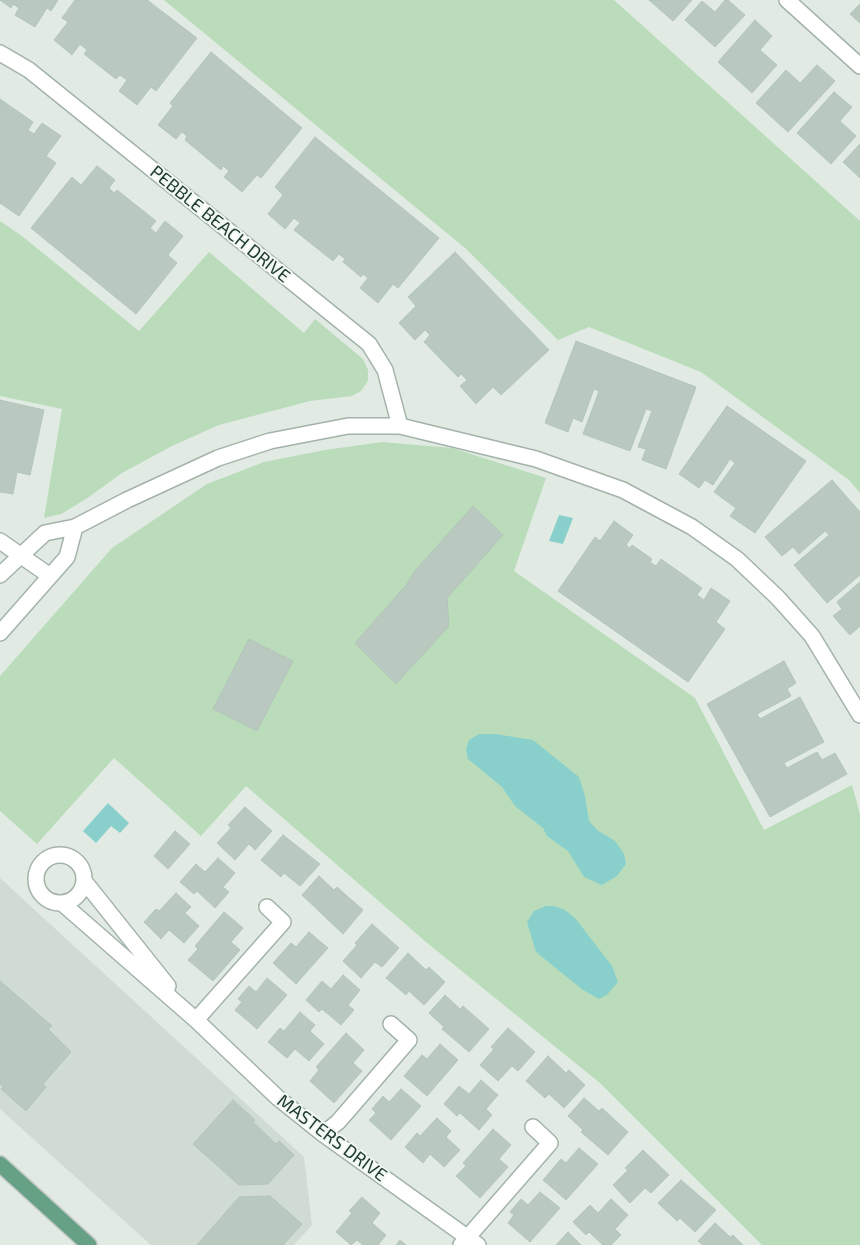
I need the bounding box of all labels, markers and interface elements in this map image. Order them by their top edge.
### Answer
street label: PEBBLE BEACH DRIVE [146,161,294,287]
street label: MASTERS DRIVE [273,1090,391,1186]

